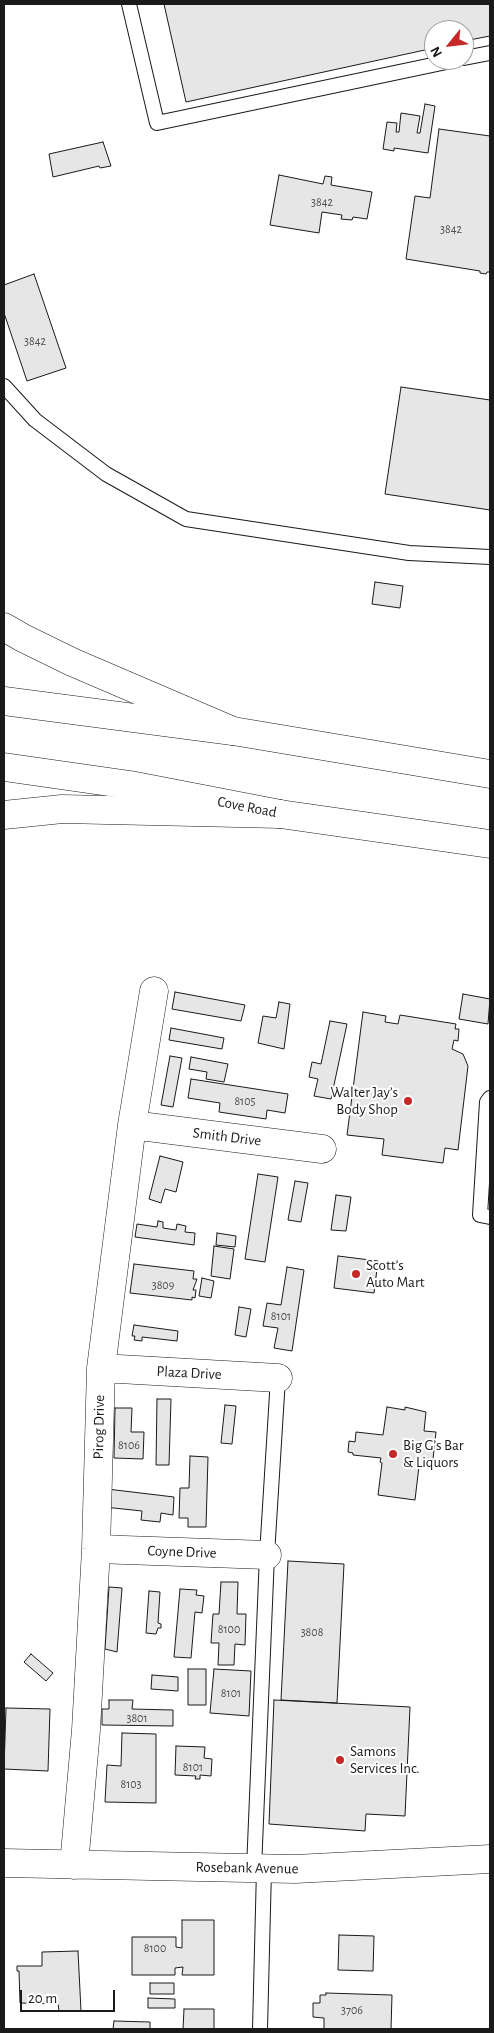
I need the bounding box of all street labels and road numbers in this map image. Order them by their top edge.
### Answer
street label: Cove Road [216,792,278,822]
street label: Smith Drive [192,1124,262,1150]
street label: Plaza Drive [156,1362,222,1384]
street label: Pirog Drive [89,1395,109,1459]
street label: Coyne Drive [147,1542,217,1562]
street label: Rosebank Avenue [195,1858,299,1878]

